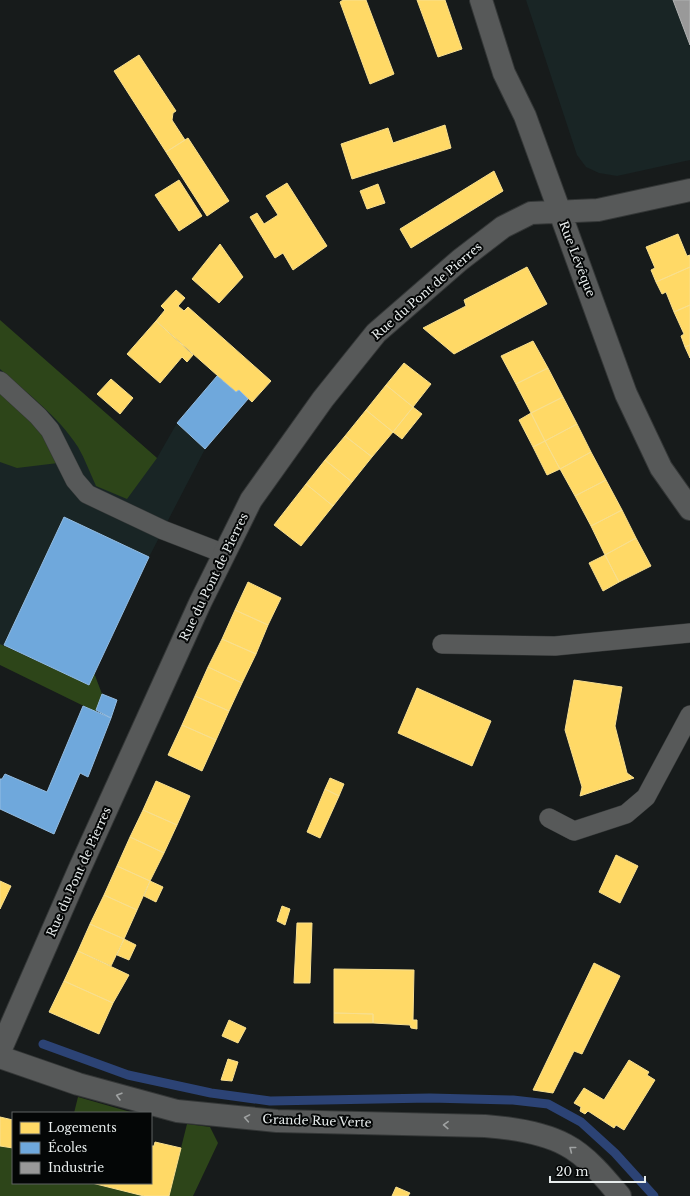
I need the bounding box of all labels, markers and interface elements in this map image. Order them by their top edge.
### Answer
street label: Rue Lévêque [556,219,599,299]
street label: Rue du Pont de Pierres [369,239,485,342]
street label: Rue du Pont de Pierres [176,510,251,643]
street label: Rue du Pont de Pierres [43,804,114,939]
one-way arrow [116,1092,123,1101]
street label: Grande Rue Verte [262,1111,372,1130]
legend [12,1112,152,1184]
one-way arrow [243,1114,250,1123]
text: Logements [48,1120,117,1135]
one-way arrow [443,1120,449,1129]
text: Écoles [48,1139,87,1155]
one-way arrow [570,1147,577,1154]
scale bar [550,1158,645,1184]
text: Industrie [48,1160,104,1175]
text: 20 m [556,1164,588,1179]

